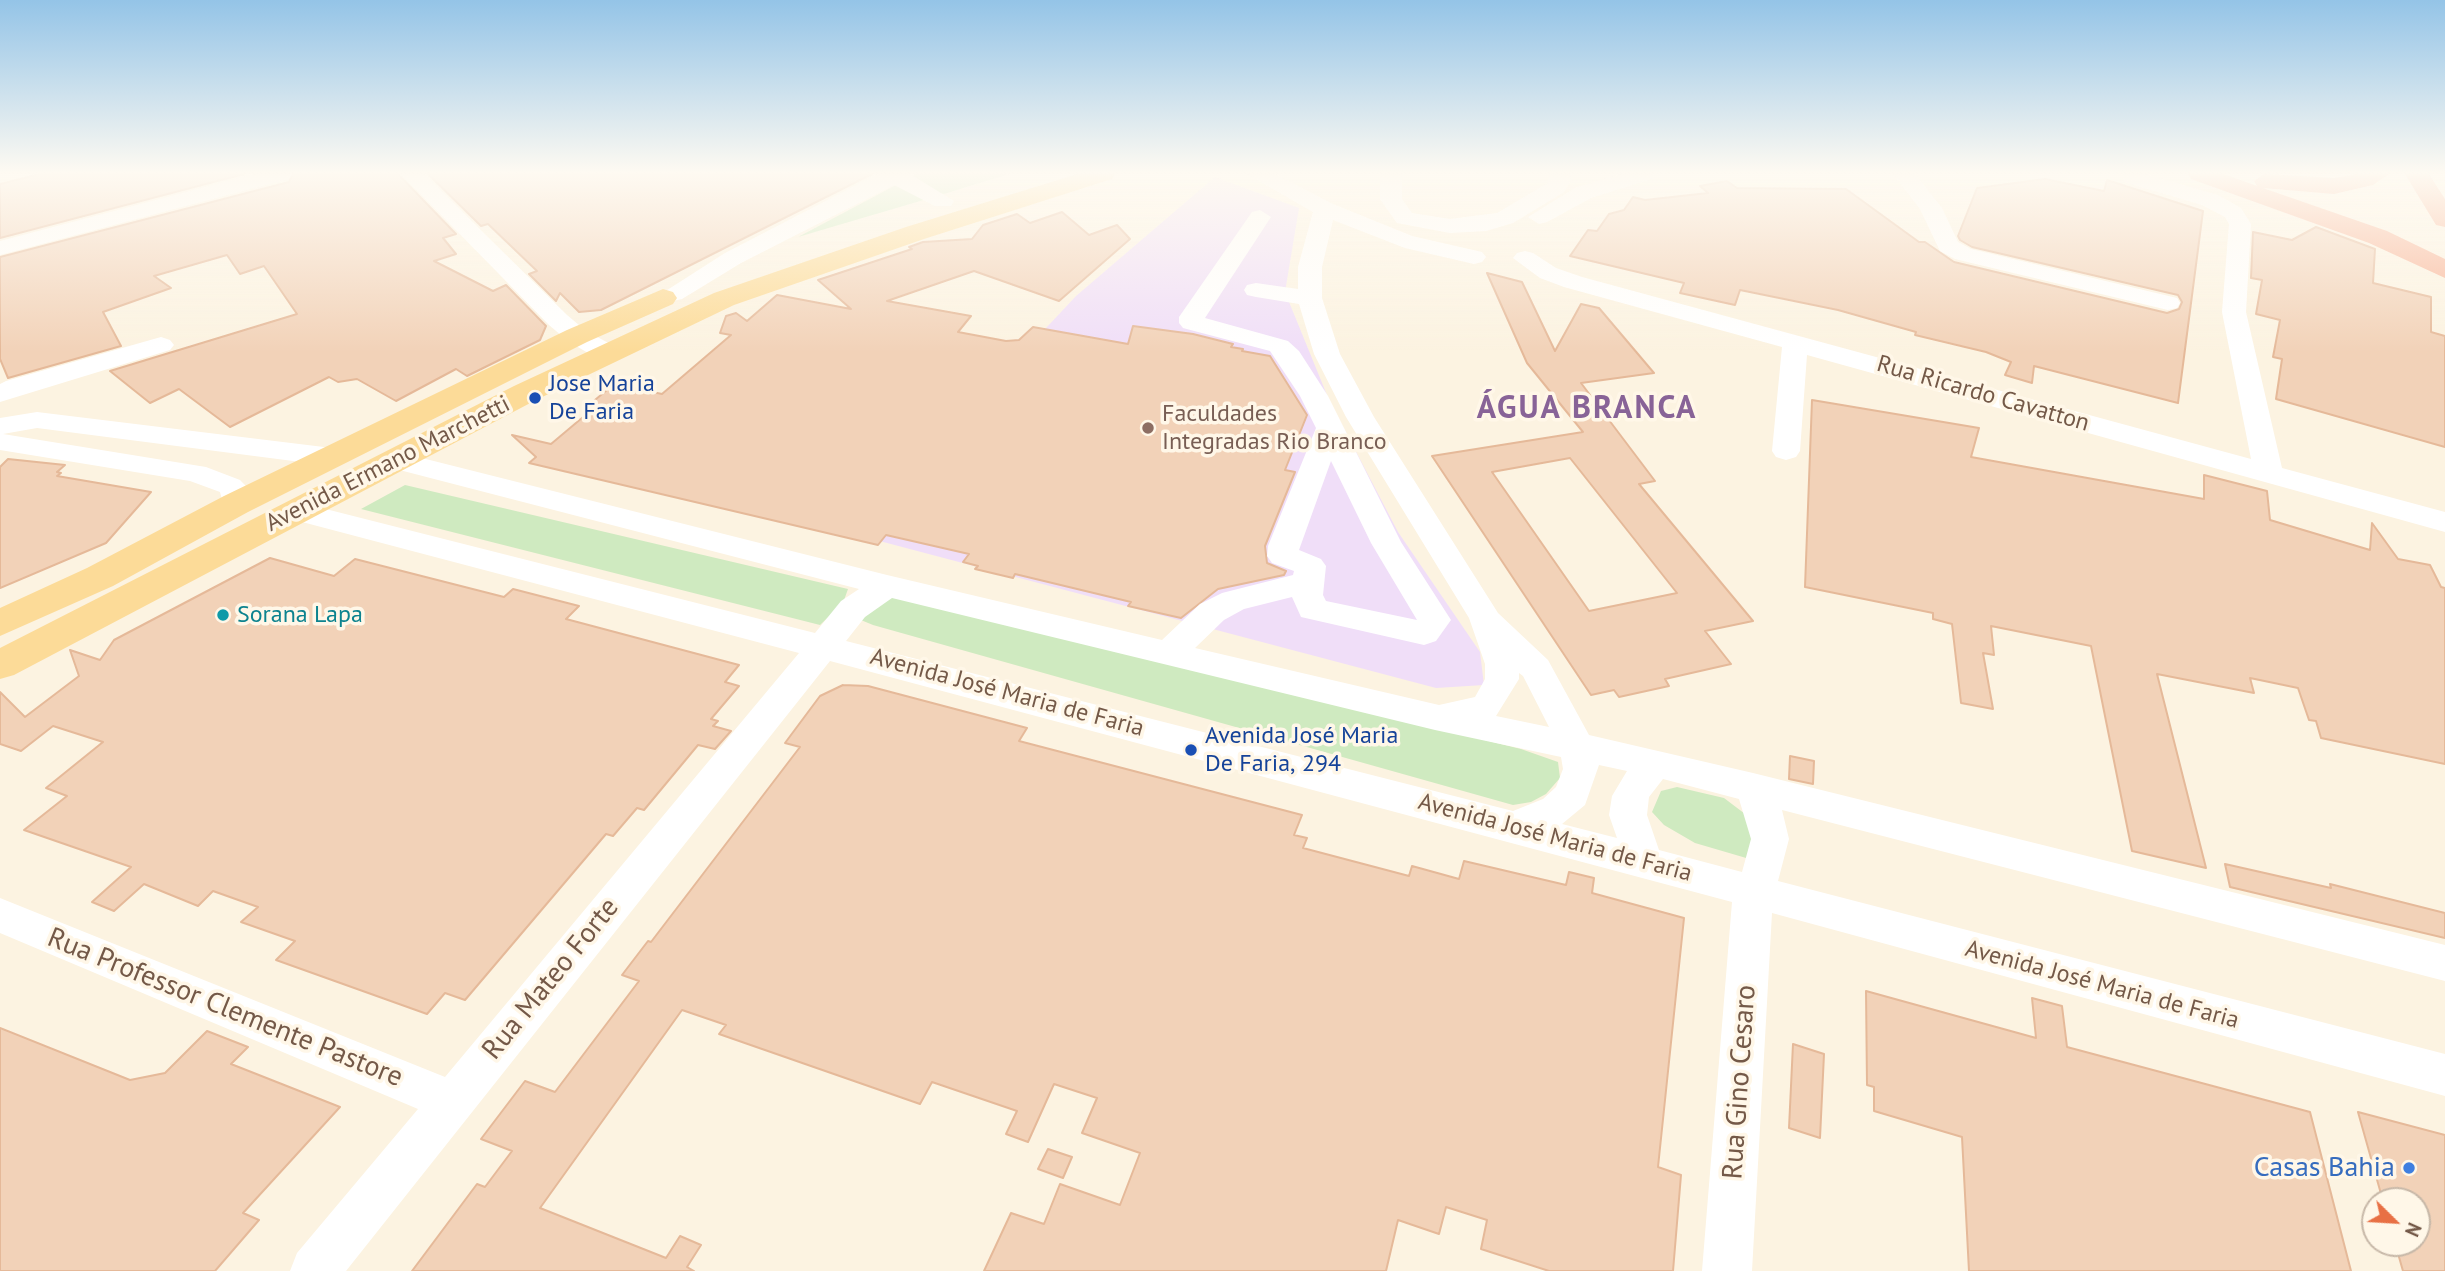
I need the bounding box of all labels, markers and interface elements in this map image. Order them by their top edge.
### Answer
street label: Rua Ricardo Cavatton [1873,350,2093,438]
place label: Jose Maria De Faria [549,370,655,426]
street label: Avenida Ermano Marchetti [261,390,515,538]
marker: Jose Maria De Faria [527,390,543,406]
district label: ÁGUA BRANCA [1478,390,1696,428]
place label: Faculdades Integradas Rio Branco [1162,400,1387,456]
marker: Faculdades Integradas Rio Branco [1140,420,1156,436]
place label: Sorana Lapa [237,601,363,629]
marker: Sorana Lapa [215,607,231,623]
street label: Avenida José Maria de Faria [867,643,1147,743]
place label: Avenida José Maria De Faria, 294 [1205,722,1398,778]
marker: Avenida José Maria De Faria, 294 [1183,742,1199,758]
street label: Avenida José Maria de Faria [1415,788,1695,888]
street label: Rua Mateo Forte [476,892,626,1066]
street label: Rua Professor Clemente Pastore [43,921,407,1095]
street label: Avenida José Maria de Faria [1962,935,2242,1035]
street label: Rua Gino Cesaro [1716,984,1764,1180]
place label: Casas Bahia [2254,1151,2395,1185]
marker: Casas Bahia [2401,1160,2417,1176]
north arrow [2361,1187,2431,1257]
text: N [2400,1219,2427,1240]

